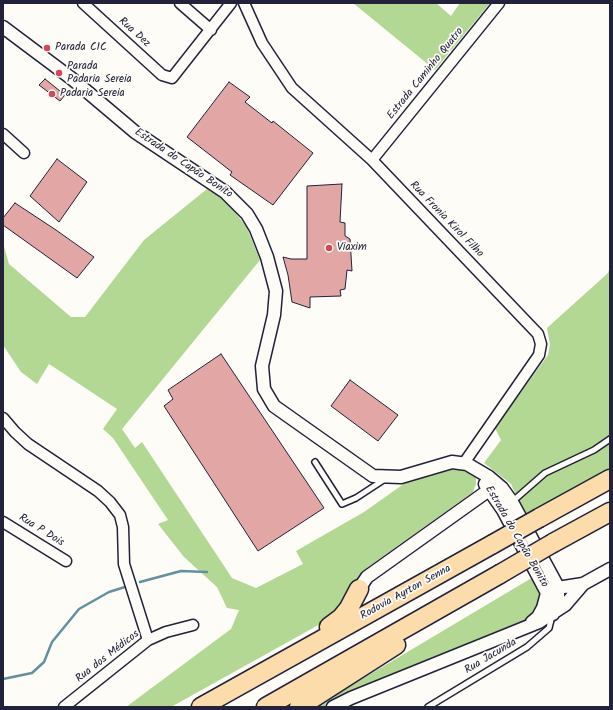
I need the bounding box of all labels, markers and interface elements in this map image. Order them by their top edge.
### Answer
street label: Rua Dez [115,15,153,51]
street label: Estrada Caminho Quatro [385,26,467,122]
place label: Parada CIC [55,41,107,55]
marker: Parada CIC [42,43,52,53]
place label: Parada Padaria Sereia [67,60,132,86]
marker: Parada Padaria Sereia [54,68,64,78]
place label: Padaria Sereia [60,87,125,101]
marker: Padaria Sereia [47,89,57,99]
street label: Estrada do Capão Bonito [131,126,235,202]
street label: Rua Fronia Kirol Filho [406,179,486,261]
place label: Viaxim [337,241,367,255]
marker: Viaxim [324,243,334,253]
street label: Estrada do Capão Bonito [481,484,551,590]
street label: Rua P Dois [16,512,66,550]
street label: Rodovia Ayrton Senna [358,563,454,623]
street label: Rua dos Médicos [74,628,142,686]
street label: Rua Jacunda [463,636,519,678]

